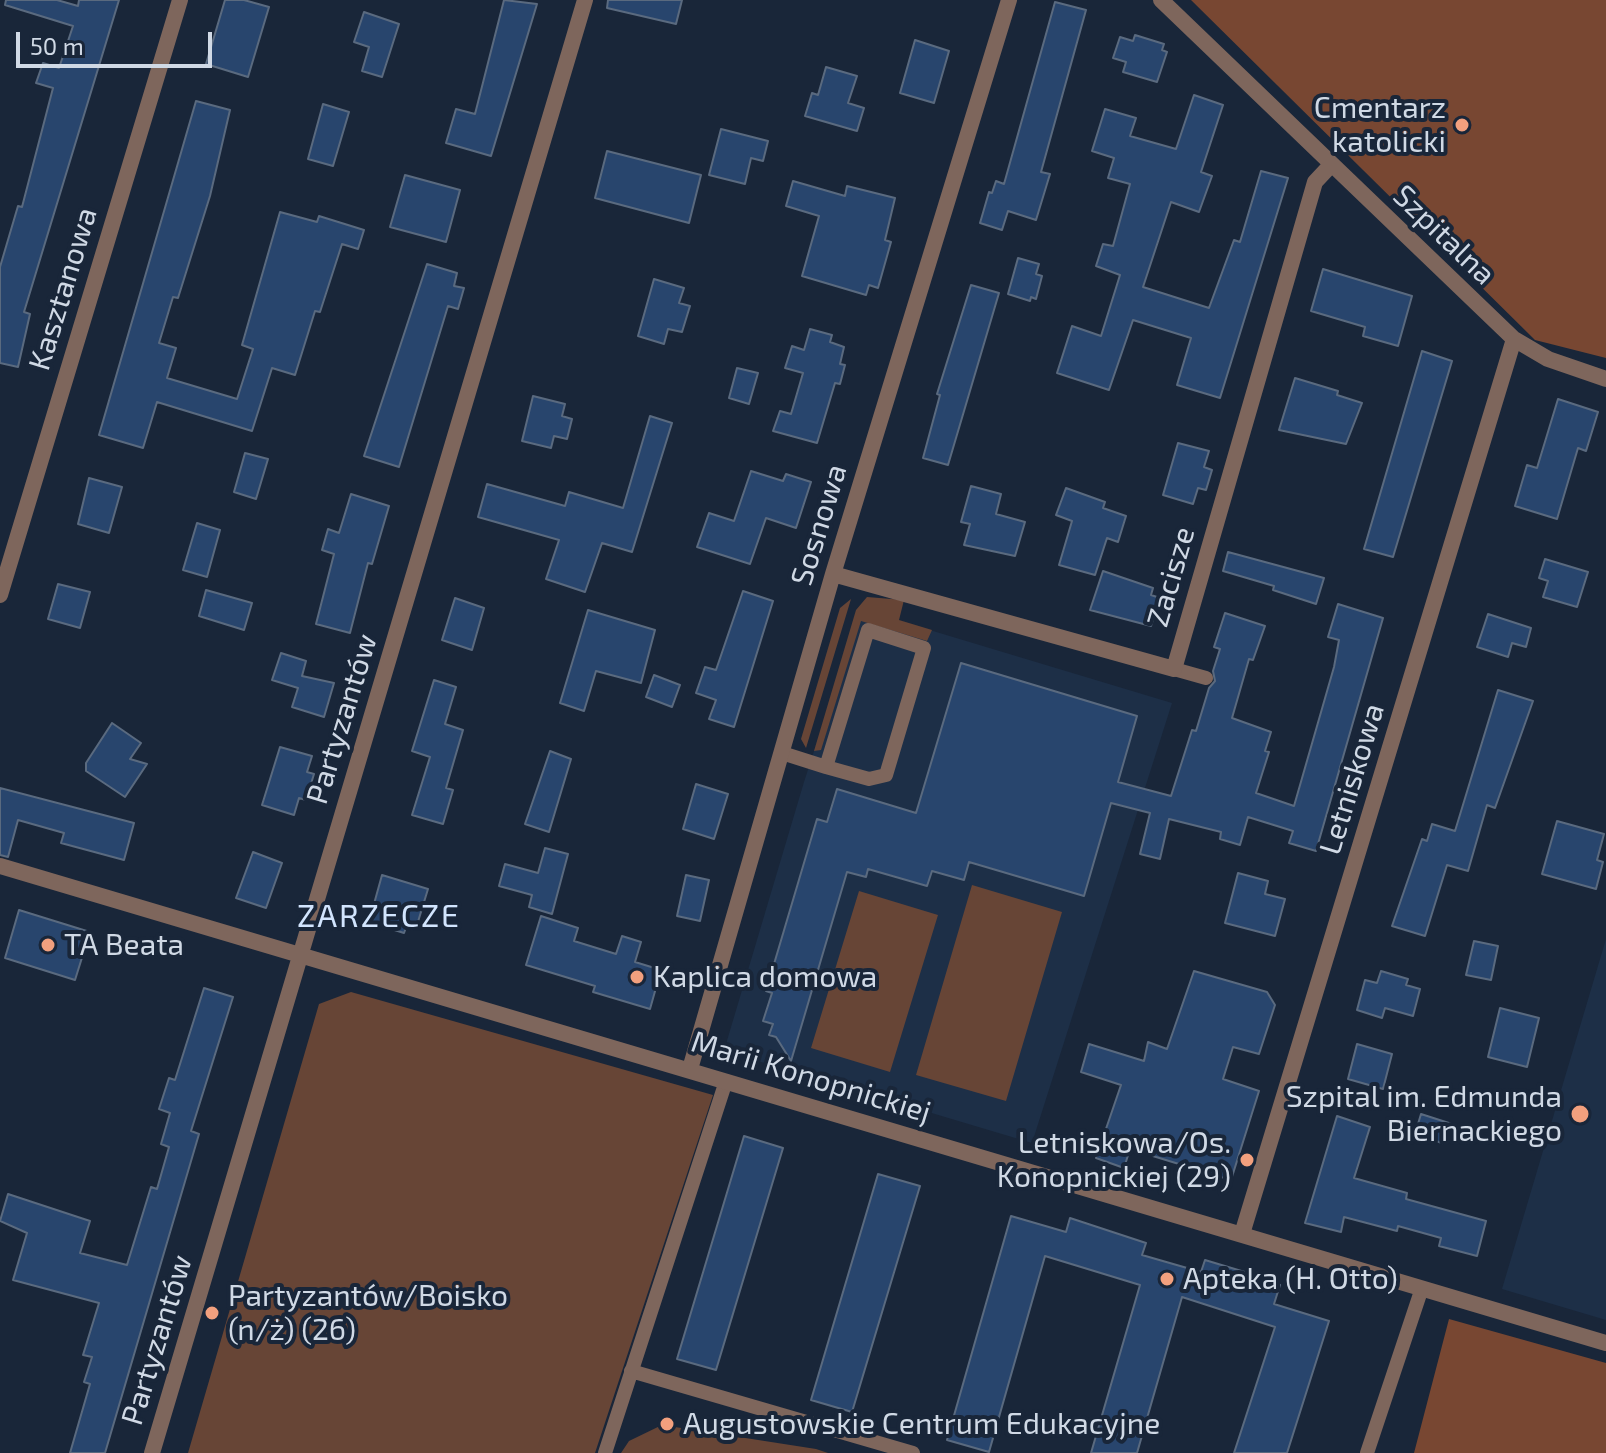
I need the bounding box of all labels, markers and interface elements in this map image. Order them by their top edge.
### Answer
scale bar [20,16,216,66]
text: 50 m [30,31,84,60]
place label: Cmentarz katolicki [1314,90,1446,160]
marker: Cmentarz katolicki [1453,116,1471,134]
street label: Szpitalna [1386,178,1502,292]
street label: Kasztanowa [21,203,105,375]
street label: Sosnowa [784,460,854,590]
street label: Zacisze [1140,523,1202,631]
street label: Partyzantów [299,630,385,808]
street label: Letniskowa [1312,699,1392,859]
district label: ZARZECZE [297,897,461,935]
place label: TA Beata [64,927,184,963]
marker: TA Beata [39,936,57,954]
place label: Kaplica domowa [653,959,877,995]
marker: Kaplica domowa [628,968,646,986]
street label: Marii Konopnickiej [687,1023,935,1131]
place label: Szpital im. Edmunda Biernackiego [1286,1079,1562,1150]
marker: Szpital im. Edmunda Biernackiego [1569,1103,1591,1125]
place label: Letniskowa/Os. Konopnickiej (29) [997,1125,1231,1196]
marker: Letniskowa/Os. Konopnickiej (29) [1238,1151,1256,1169]
street label: Partyzantów [114,1251,200,1429]
place label: Apteka (H. Otto) [1183,1261,1398,1297]
marker: Apteka (H. Otto) [1158,1270,1176,1288]
place label: Partyzantów/Boisko (n/ż) (26) [228,1278,508,1348]
marker: Partyzantów/Boisko (n/ż) (26) [203,1304,221,1322]
place label: Augustowskie Centrum Edukacyjne [683,1406,1160,1442]
marker: Augustowskie Centrum Edukacyjne [658,1415,676,1433]

